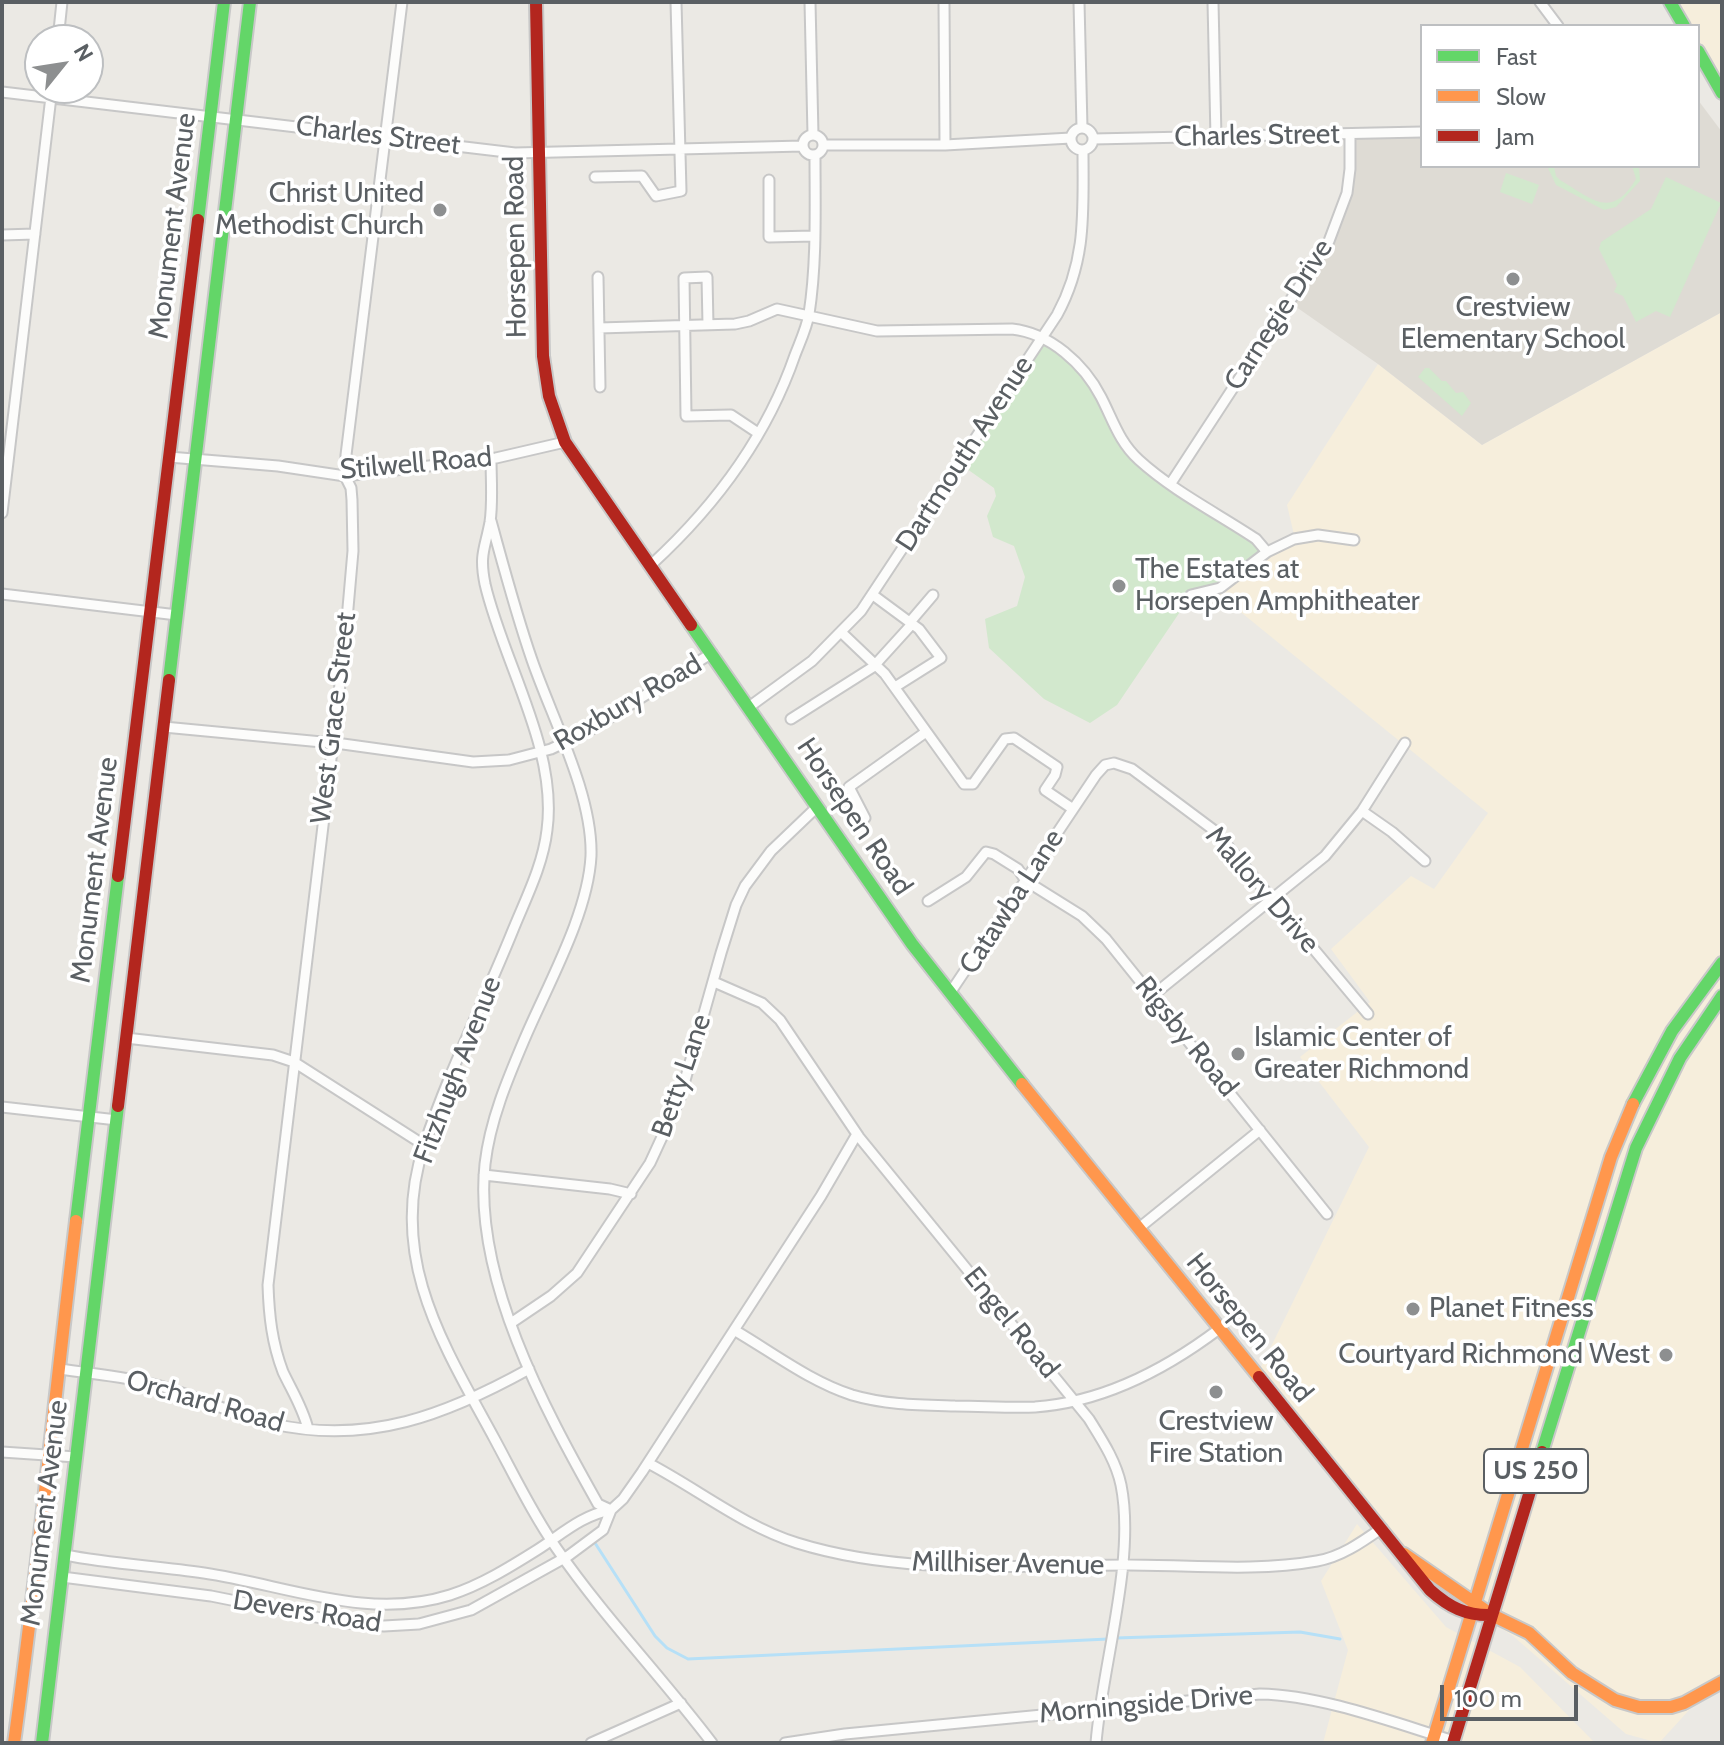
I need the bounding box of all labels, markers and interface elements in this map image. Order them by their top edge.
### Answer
north arrow [24,24,104,104]
legend [1420,24,1700,168]
text: N [68,39,99,66]
text: Fast [1496,42,1537,71]
text: Slow [1496,82,1546,111]
street label: Charles Street [294,109,462,163]
street label: Monument Avenue [142,111,204,341]
street label: Charles Street [1174,118,1340,154]
text: Jam [1496,122,1534,151]
street label: Horsepen Road [498,156,534,338]
place label: Christ United Methodist Church [215,177,424,243]
marker: Christ United Methodist Church [431,201,449,219]
street label: Carnegie Drive [1218,233,1340,397]
marker: Crestview Elementary School [1504,270,1522,288]
place label: Crestview Elementary School [1401,291,1625,357]
street label: Dartmouth Avenue [889,350,1041,558]
street label: Stilwell Road [339,441,493,487]
place label: The Estates at Horsepen Amphitheater [1135,553,1420,619]
marker: The Estates at Horsepen Amphitheater [1110,577,1128,595]
street label: West Grace Street [304,610,364,826]
street label: Roxbury Road [548,647,708,759]
street label: Horsepen Road [789,732,919,902]
street label: Monument Avenue [64,755,126,985]
street label: Mallory Drive [1198,820,1326,960]
street label: Catawba Lane [953,823,1071,981]
street label: Rigsby Road [1127,970,1245,1104]
street label: Fitzhugh Avenue [407,972,509,1168]
street label: Betty Lane [645,1010,719,1142]
place label: Islamic Center of Greater Richmond [1254,1021,1469,1087]
marker: Islamic Center of Greater Richmond [1229,1045,1247,1063]
street label: Horsepen Road [1179,1247,1319,1409]
street label: Engel Road [956,1261,1066,1385]
place label: Planet Fitness [1429,1292,1594,1326]
marker: Planet Fitness [1404,1300,1422,1318]
place label: Courtyard Richmond West [1338,1338,1650,1372]
marker: Courtyard Richmond West [1657,1346,1675,1364]
street label: Orchard Road [122,1363,288,1441]
marker: Crestview Fire Station [1207,1383,1225,1401]
street label: Monument Avenue [14,1398,76,1628]
place label: Crestview Fire Station [1149,1405,1283,1471]
road number: US 250 [1484,1449,1588,1493]
street label: Millhiser Avenue [911,1546,1105,1582]
street label: Devers Road [230,1584,384,1640]
scale bar [1444,1669,1582,1719]
street label: Morningside Drive [1038,1679,1254,1731]
text: 100 m [1454,1684,1522,1713]

